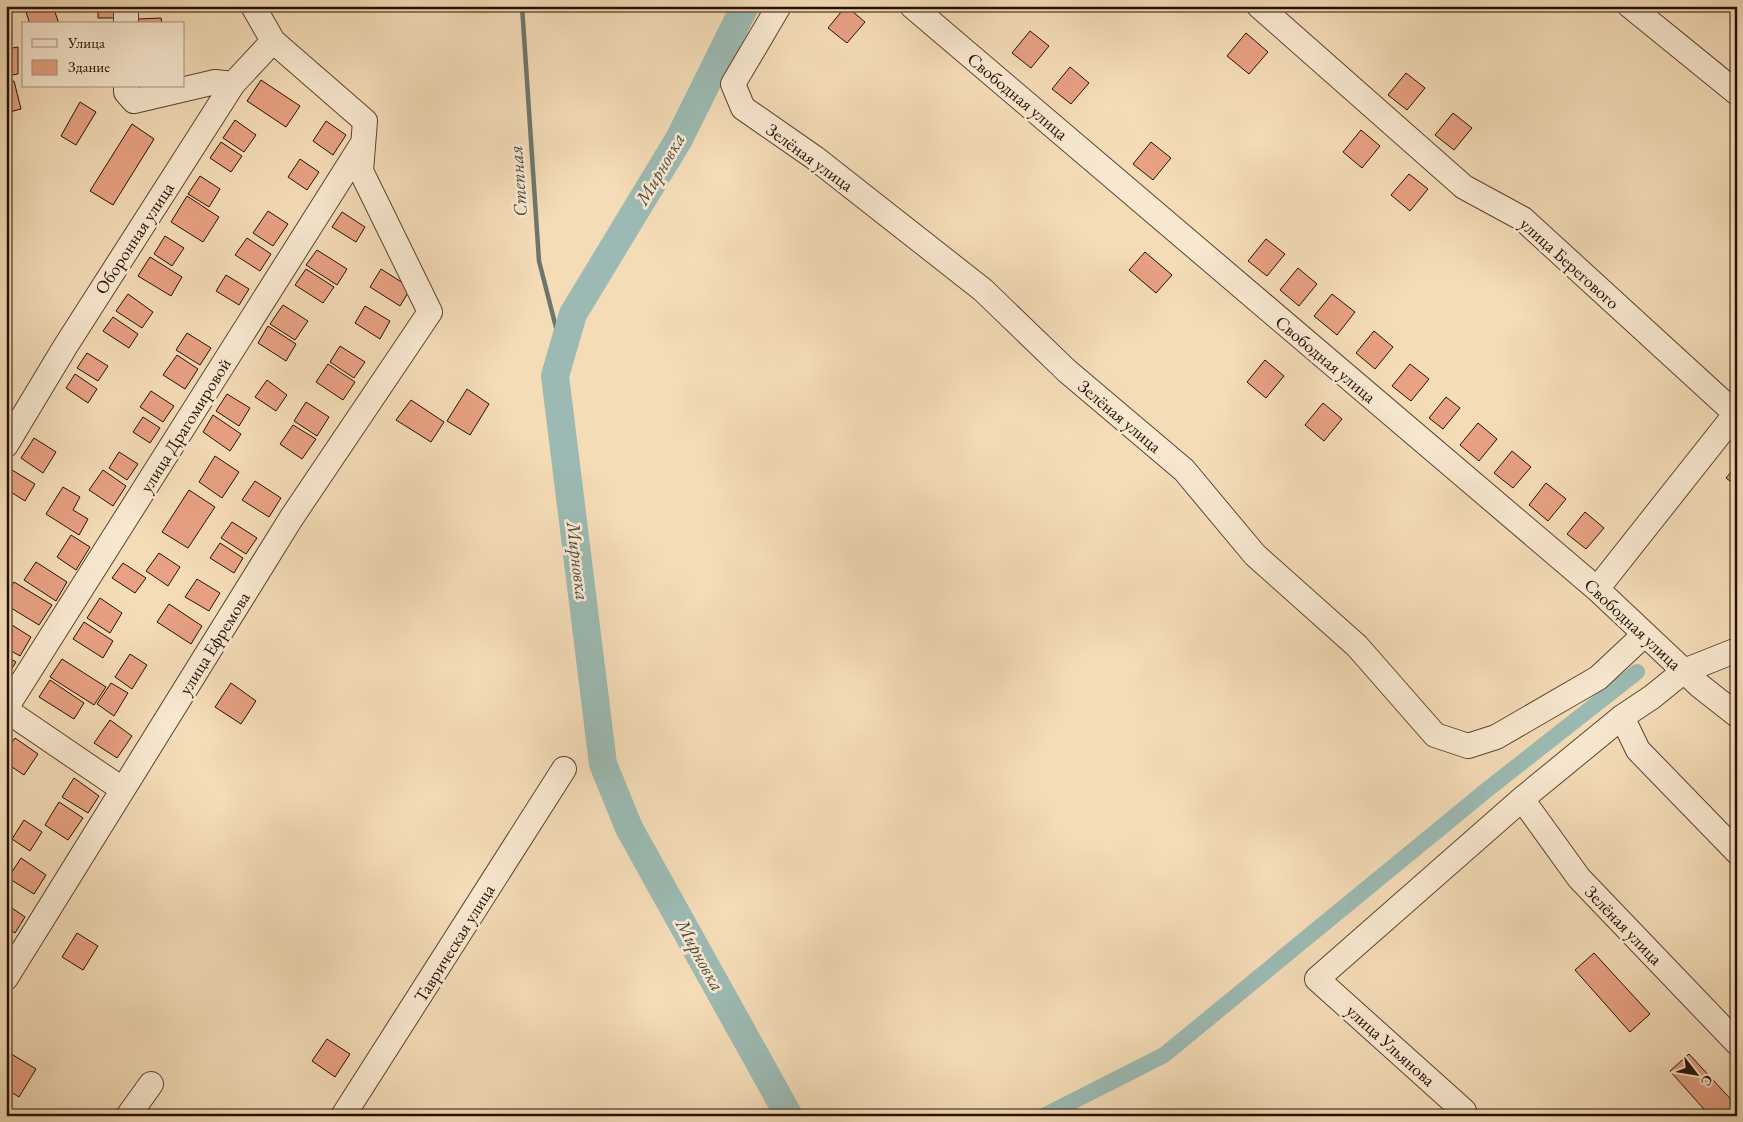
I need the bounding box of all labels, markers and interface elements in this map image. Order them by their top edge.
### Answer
legend [22,22,185,88]
text: Улица [67,33,105,52]
street label: Свободная улица [963,47,1074,145]
text: Здание [68,57,110,76]
street label: Зелёная улица [762,118,859,197]
water label: Мирновка [629,128,691,210]
water label: Степная [503,144,533,218]
street label: Оборонная улица [89,177,179,298]
street label: улица Берегового [1515,212,1625,314]
street label: Свободная улица [1271,310,1382,408]
street label: улица Драгомировой [134,353,236,497]
street label: Зелёная улица [1073,374,1167,458]
water label: Мирновка [561,519,595,602]
street label: Свободная улица [1580,573,1687,675]
street label: улица Ефремова [173,587,255,699]
street label: Таврическая улица [408,879,500,1006]
street label: Зелёная улица [1580,880,1668,970]
water label: Мирновка [669,913,730,996]
street label: улица Ульянова [1342,999,1441,1092]
north arrow [1670,1050,1720,1100]
text: С [1697,1072,1717,1090]

